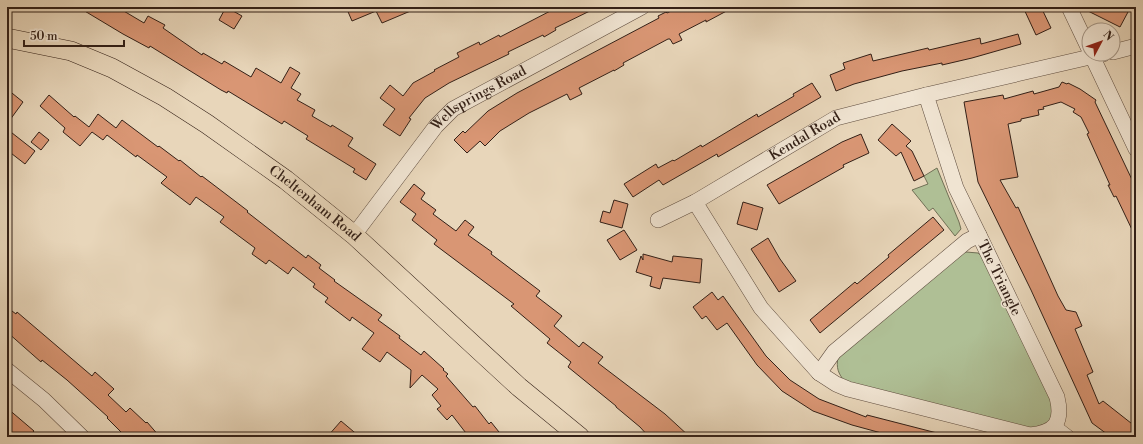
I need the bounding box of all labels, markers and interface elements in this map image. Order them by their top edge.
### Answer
scale bar [24,22,124,48]
north arrow [1081,22,1121,62]
text: N [1100,28,1116,44]
text: 50 m [30,29,58,44]
street label: Wellsprings Road [427,62,530,135]
street label: Kendal Road [766,108,844,165]
street label: Cheltenham Road [265,162,365,246]
street label: The Triangle [973,237,1025,319]

